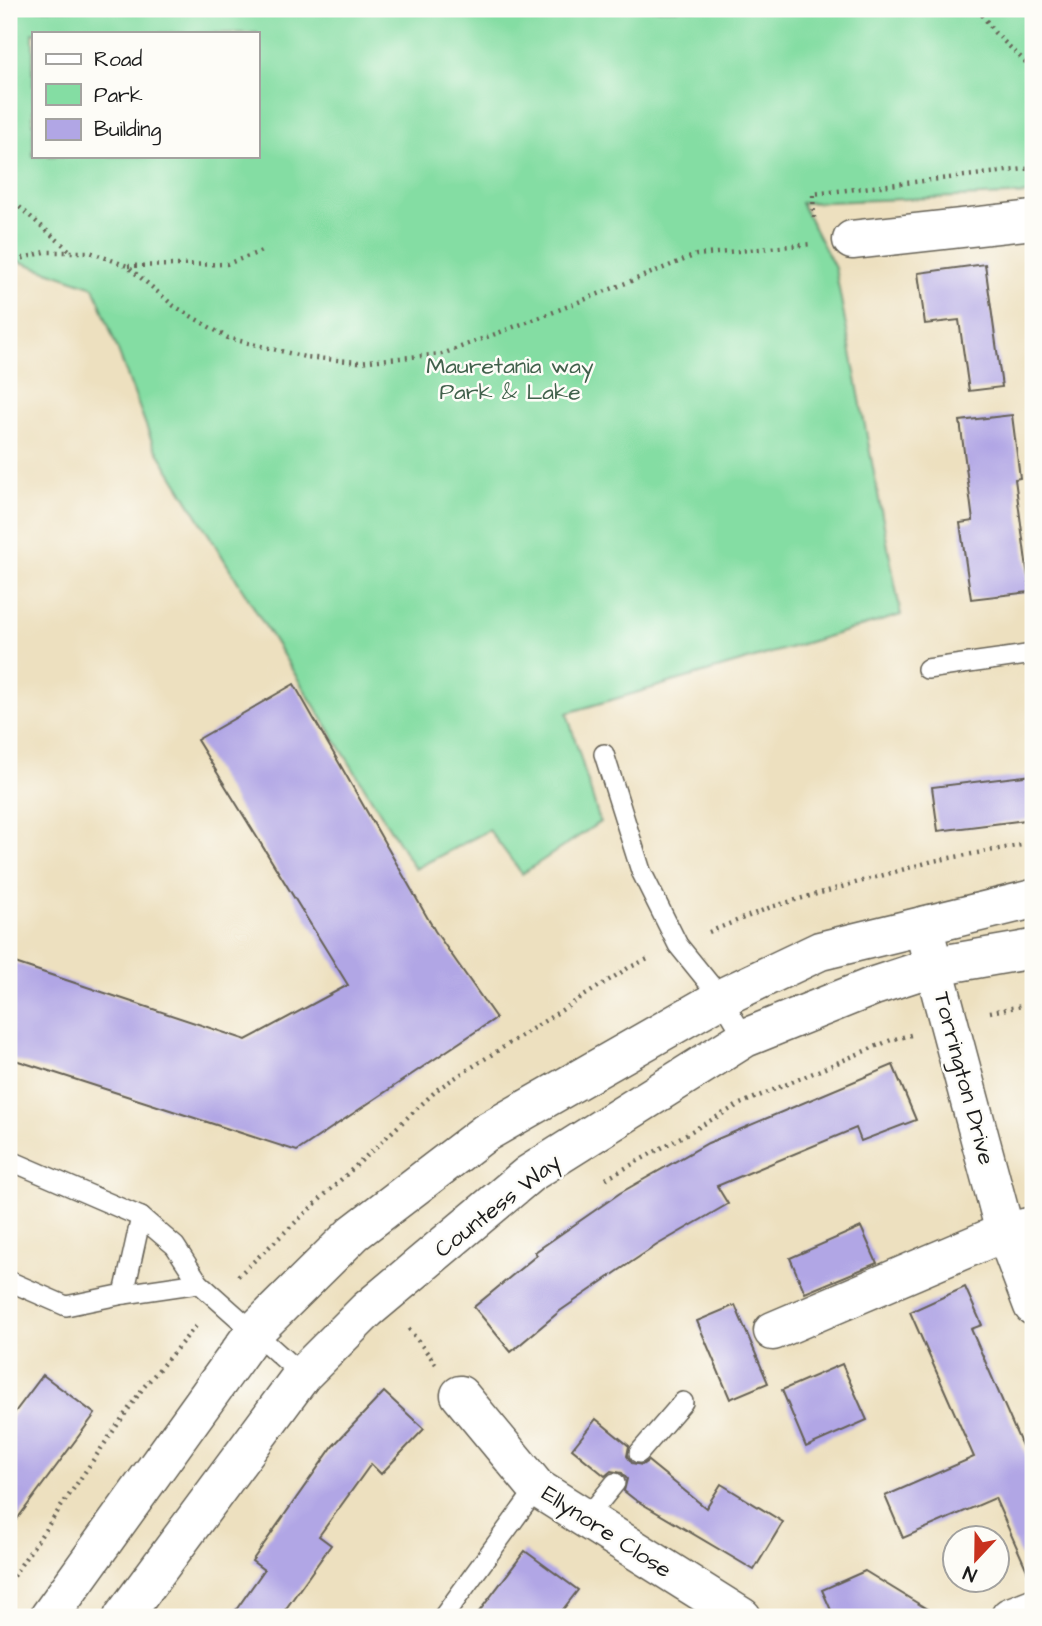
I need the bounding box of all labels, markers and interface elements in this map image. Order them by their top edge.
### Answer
legend [32,32,259,158]
text: Road [94,45,142,74]
text: Park [94,81,143,110]
text: Building [94,115,162,146]
park label: Mauretania way Park & Lake [426,350,594,408]
street label: Torrington Drive [925,988,1003,1169]
street label: Countess Way [428,1146,568,1266]
street label: Ellynore Close [535,1478,678,1587]
north arrow [940,1524,1010,1594]
text: N [960,1559,981,1588]

